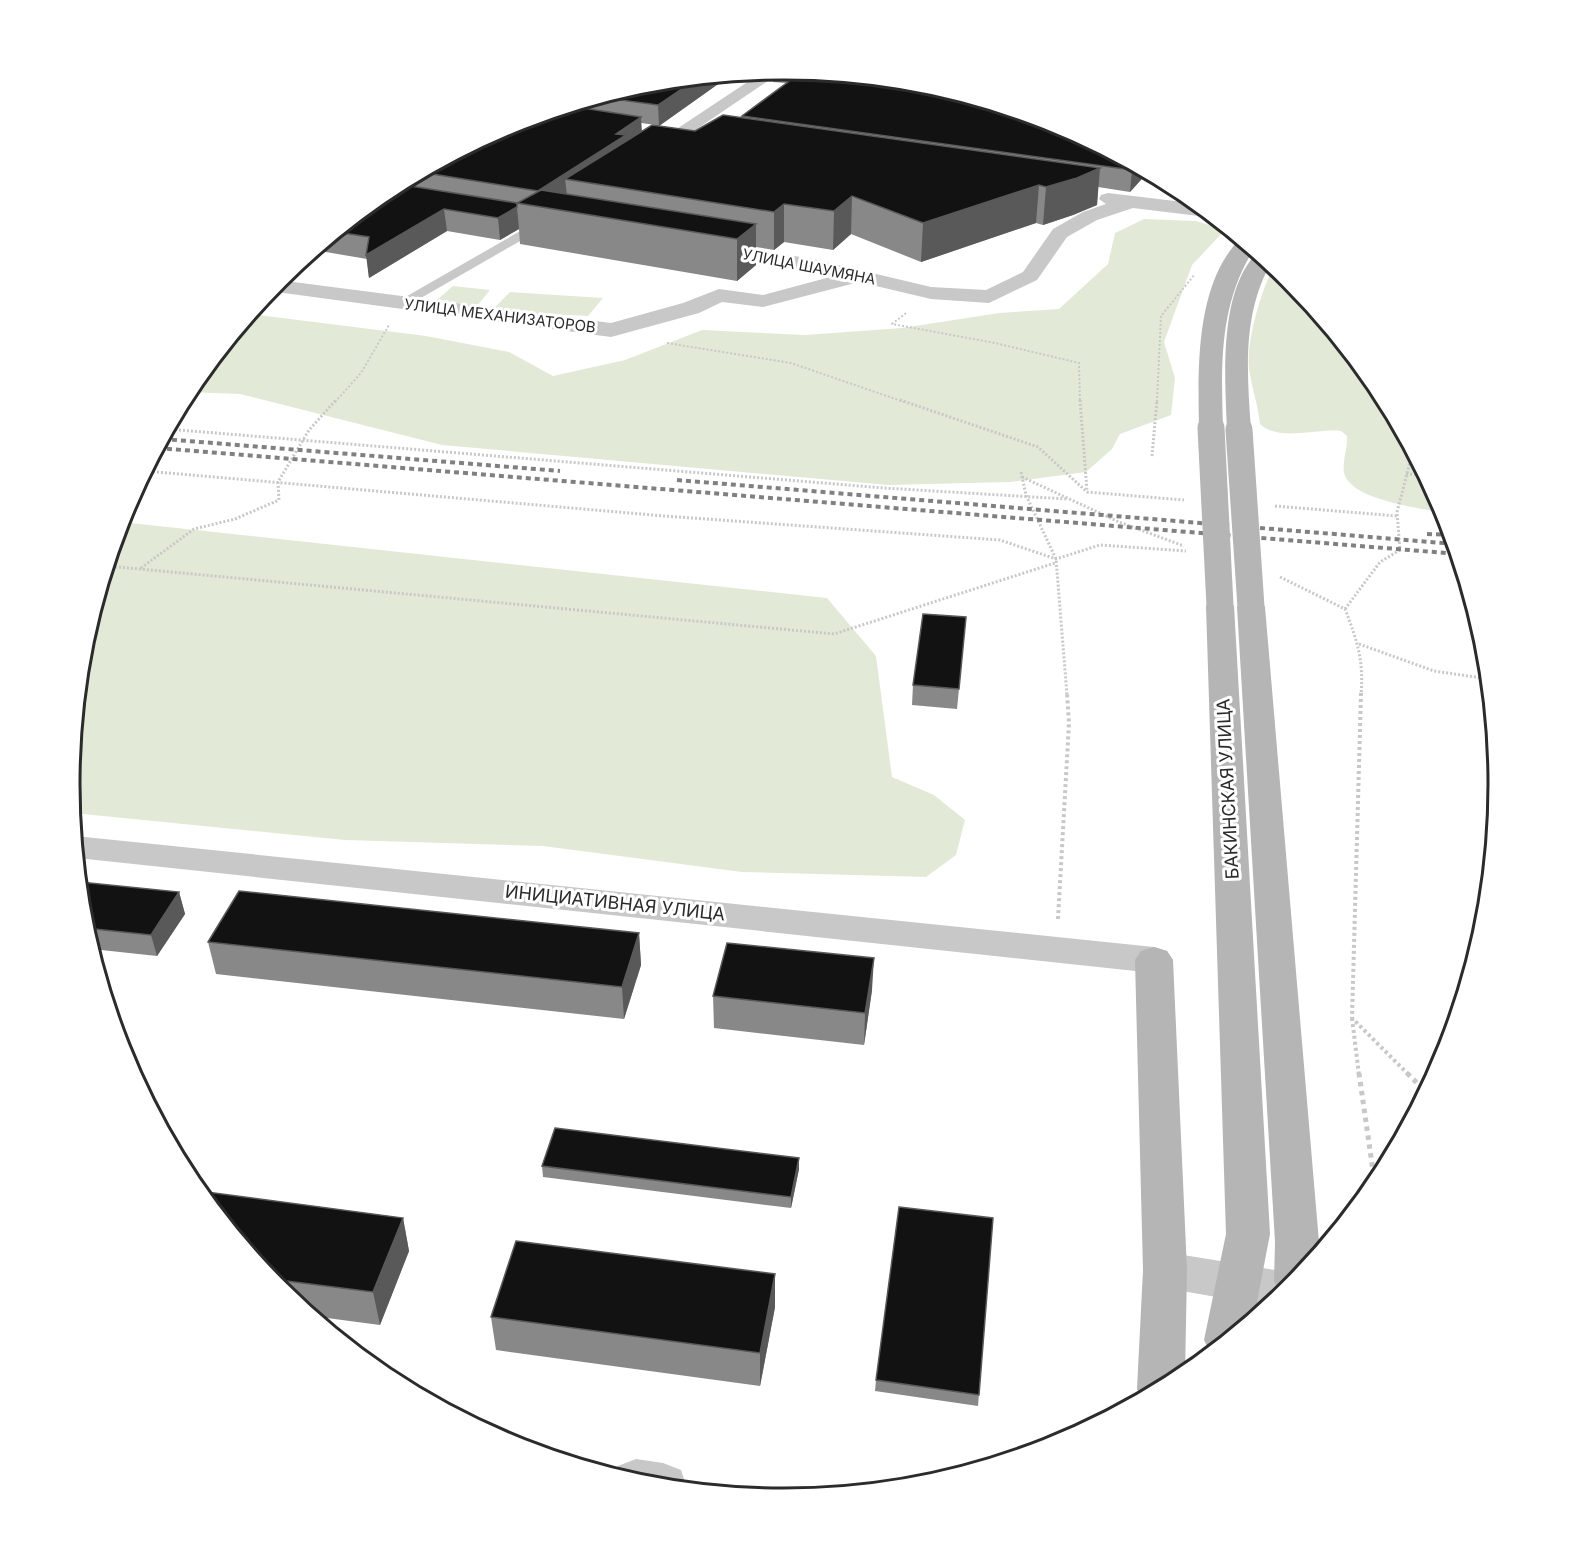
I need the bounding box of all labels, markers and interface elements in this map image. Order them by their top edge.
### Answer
street label: УЛИЦА ШАУМЯНА [741,244,877,289]
street label: УЛИЦА МЕХАНИЗАТОРОВ [403,294,597,337]
street label: БАКИНСКАЯ УЛИЦА [1212,698,1243,880]
street label: ИНИЦИАТИВНАЯ УЛИЦА [504,881,726,924]

